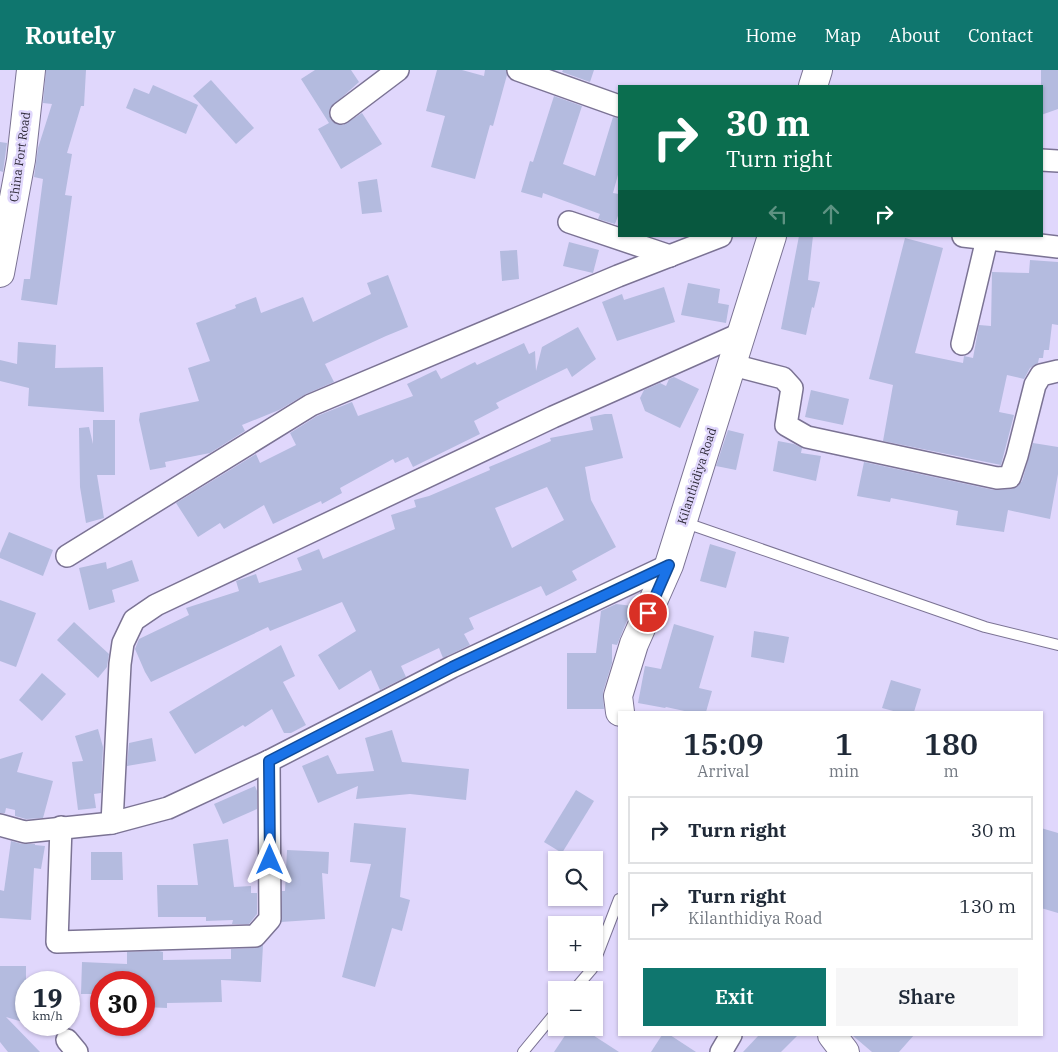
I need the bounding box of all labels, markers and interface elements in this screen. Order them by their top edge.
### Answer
text: Routely [25,19,116,51]
text: Home [745,24,797,47]
text: Map [825,24,861,47]
text: About [889,24,940,47]
text: Contact [968,24,1033,47]
text: 30 m [726,100,810,146]
icon: right [643,105,708,170]
street label: China Fort Road [6,111,33,203]
text: Turn right [726,144,833,173]
icon: left [764,200,792,228]
icon: ahead [817,200,845,228]
icon: right [870,200,898,228]
street label: Kilanthidiya Road [674,426,719,526]
pin [627,592,669,634]
icon: arrive [634,599,662,627]
text: 15:09 [683,724,764,763]
text: 1 [835,724,853,763]
text: 180 [924,724,978,763]
text: Arrival [697,761,749,781]
text: min [829,761,859,781]
text: m [943,761,959,781]
icon: right [645,816,673,844]
text: Turn right [688,818,786,842]
text: 30 m [971,818,1016,842]
position arrow [243,833,295,885]
map controls [548,851,603,1036]
button: search [548,851,603,906]
text: Turn right [688,884,786,908]
icon: right [645,892,673,920]
text: 130 m [959,894,1016,918]
text: Kilanthidiya Road [688,908,823,928]
button: + [548,916,603,971]
button: Exit [643,968,826,1026]
button: Share [836,968,1018,1026]
speed limit sign: 30 [90,971,155,1036]
text: 19 [32,981,63,1014]
button: − [548,981,603,1036]
text: km/h [32,1008,63,1023]

